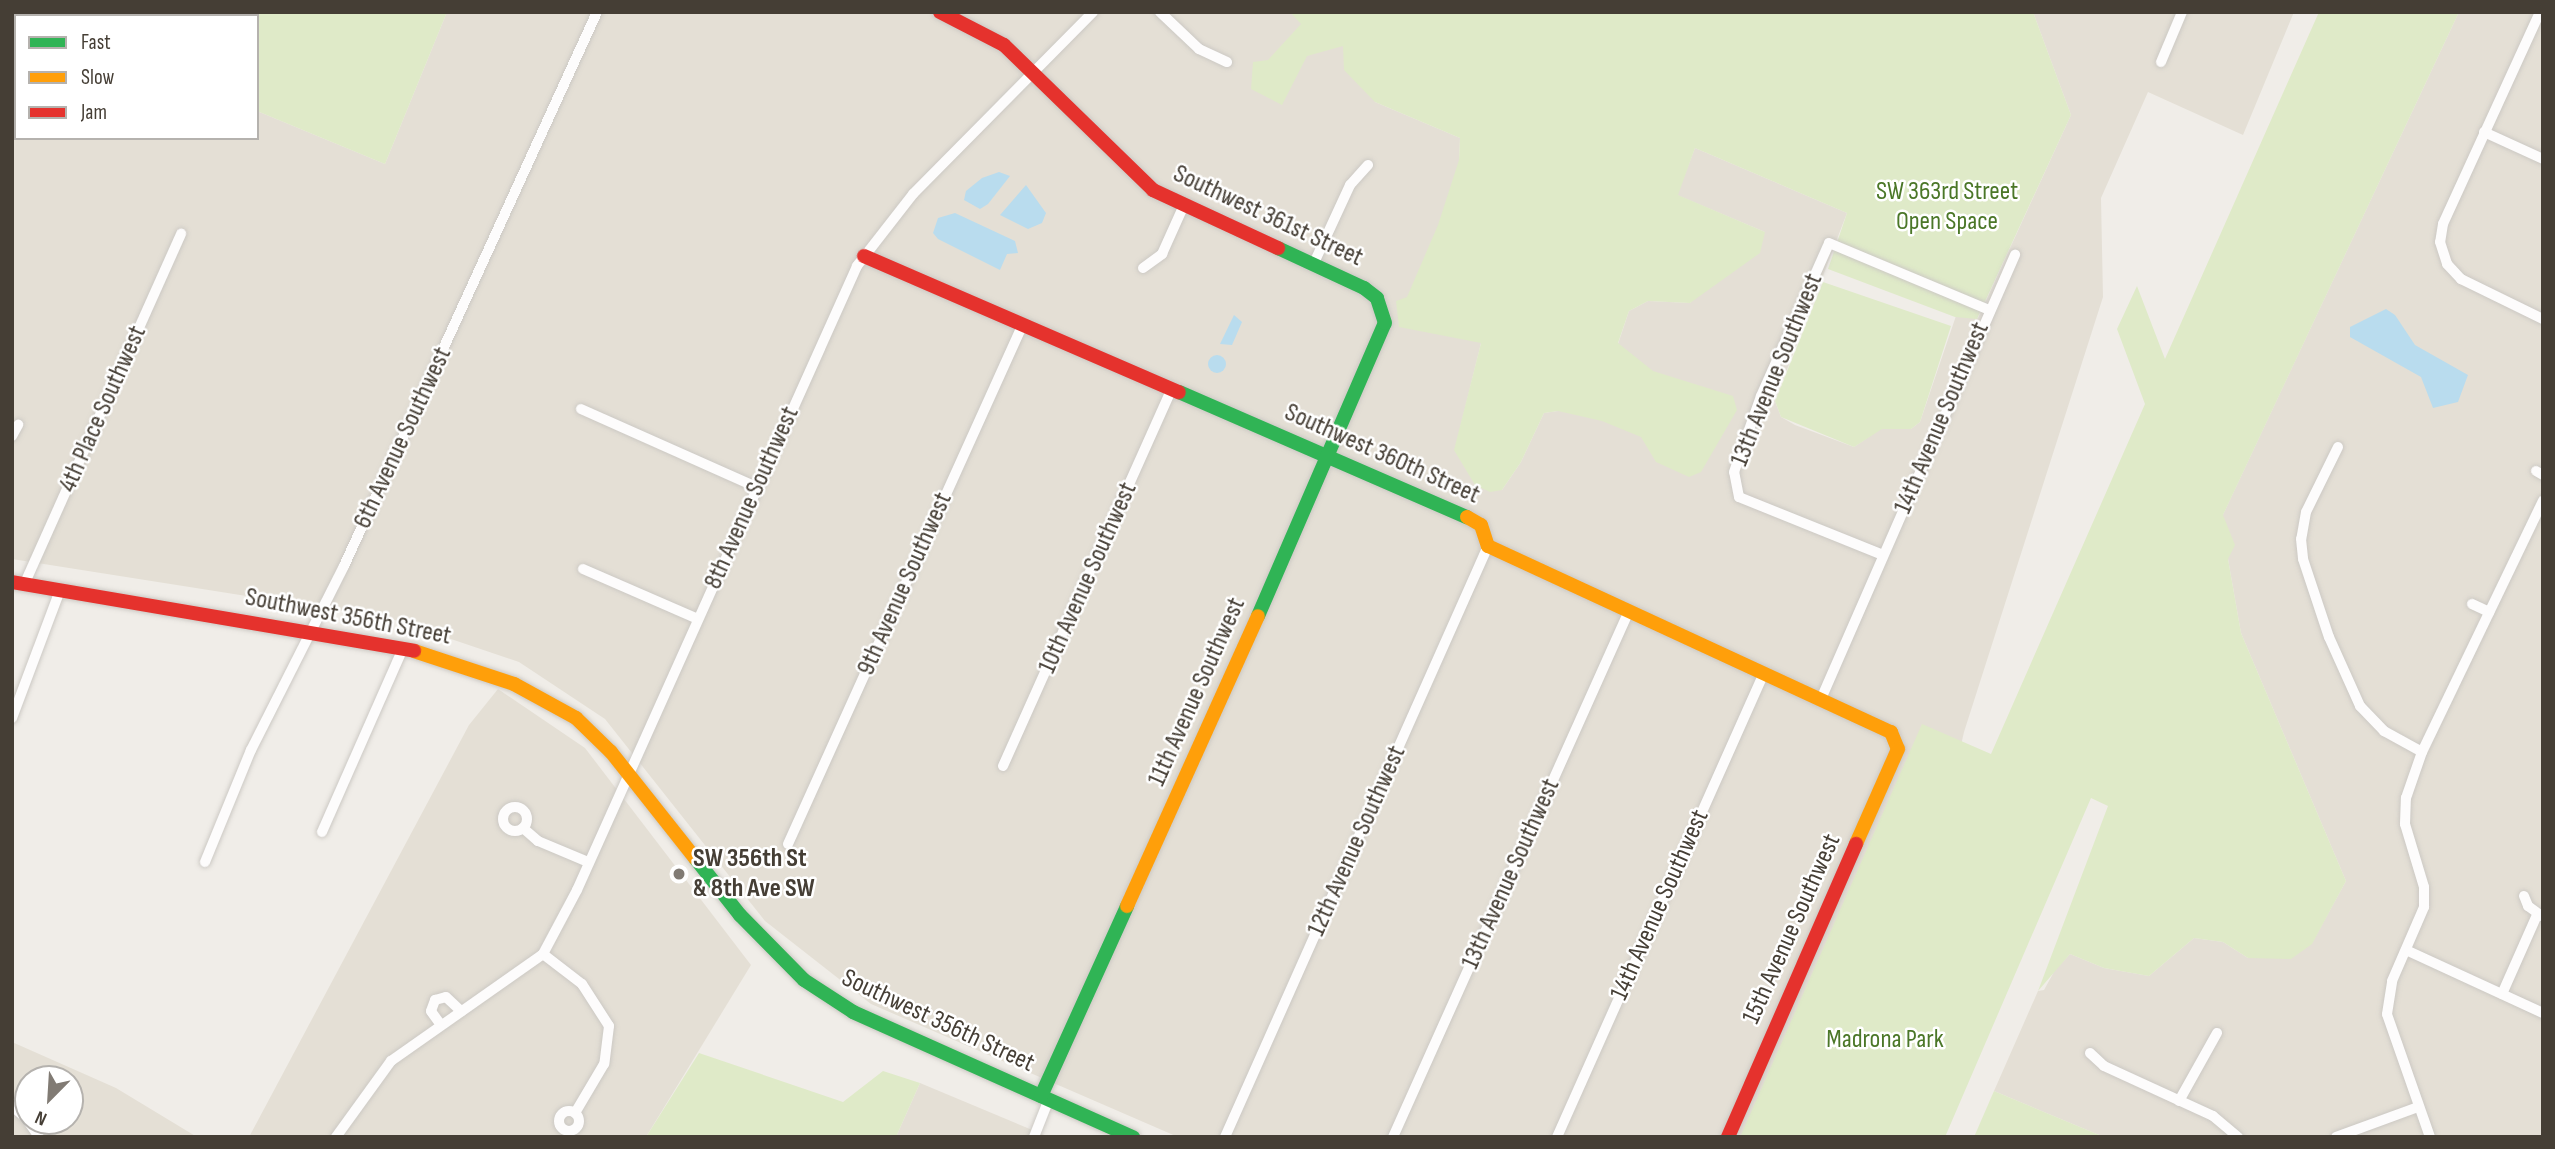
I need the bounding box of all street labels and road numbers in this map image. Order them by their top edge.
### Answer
street label: Southwest 361st Street [1168,158,1368,274]
street label: 13th Avenue Southwest [1724,269,1830,471]
street label: 14th Avenue Southwest [1888,318,1996,518]
street label: 4th Place Southwest [52,321,154,497]
street label: 6th Avenue Southwest [347,342,459,534]
street label: Southwest 360th Street [1280,397,1484,511]
street label: 8th Avenue Southwest [698,402,806,594]
street label: 10th Avenue Southwest [1032,478,1144,678]
street label: 9th Avenue Southwest [851,488,959,680]
street label: Southwest 356th Street [242,582,454,652]
street label: 11th Avenue Southwest [1141,593,1253,791]
street label: 12th Avenue Southwest [1301,741,1413,941]
street label: 13th Avenue Southwest [1455,774,1567,974]
street label: 14th Avenue Southwest [1604,805,1716,1005]
street label: 15th Avenue Southwest [1736,829,1848,1029]
street label: Southwest 356th Street [837,963,1039,1079]

